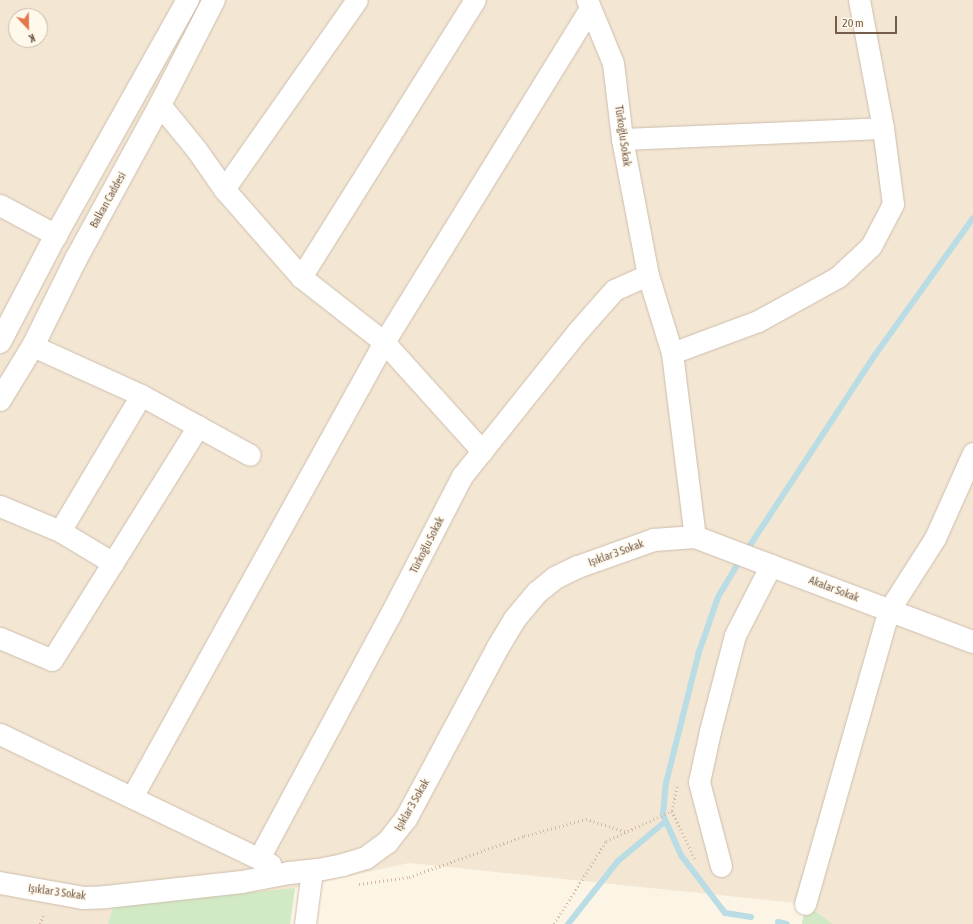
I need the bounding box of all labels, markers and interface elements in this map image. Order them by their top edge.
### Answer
north arrow [8,8,48,48]
scale bar [837,8,899,34]
text: 20 m [842,16,864,30]
text: K [27,32,37,45]
street label: Türkoğlu Sokak [612,105,634,167]
street label: Balkan Caddesi [87,170,129,230]
street label: Türkoğlu Sokak [407,515,447,575]
street label: Işıklar 3 Sokak [586,537,646,569]
street label: Akalar Sokak [807,573,861,605]
street label: Işıklar 3 Sokak [392,777,432,833]
street label: Işıklar 3 Sokak [27,881,87,903]

